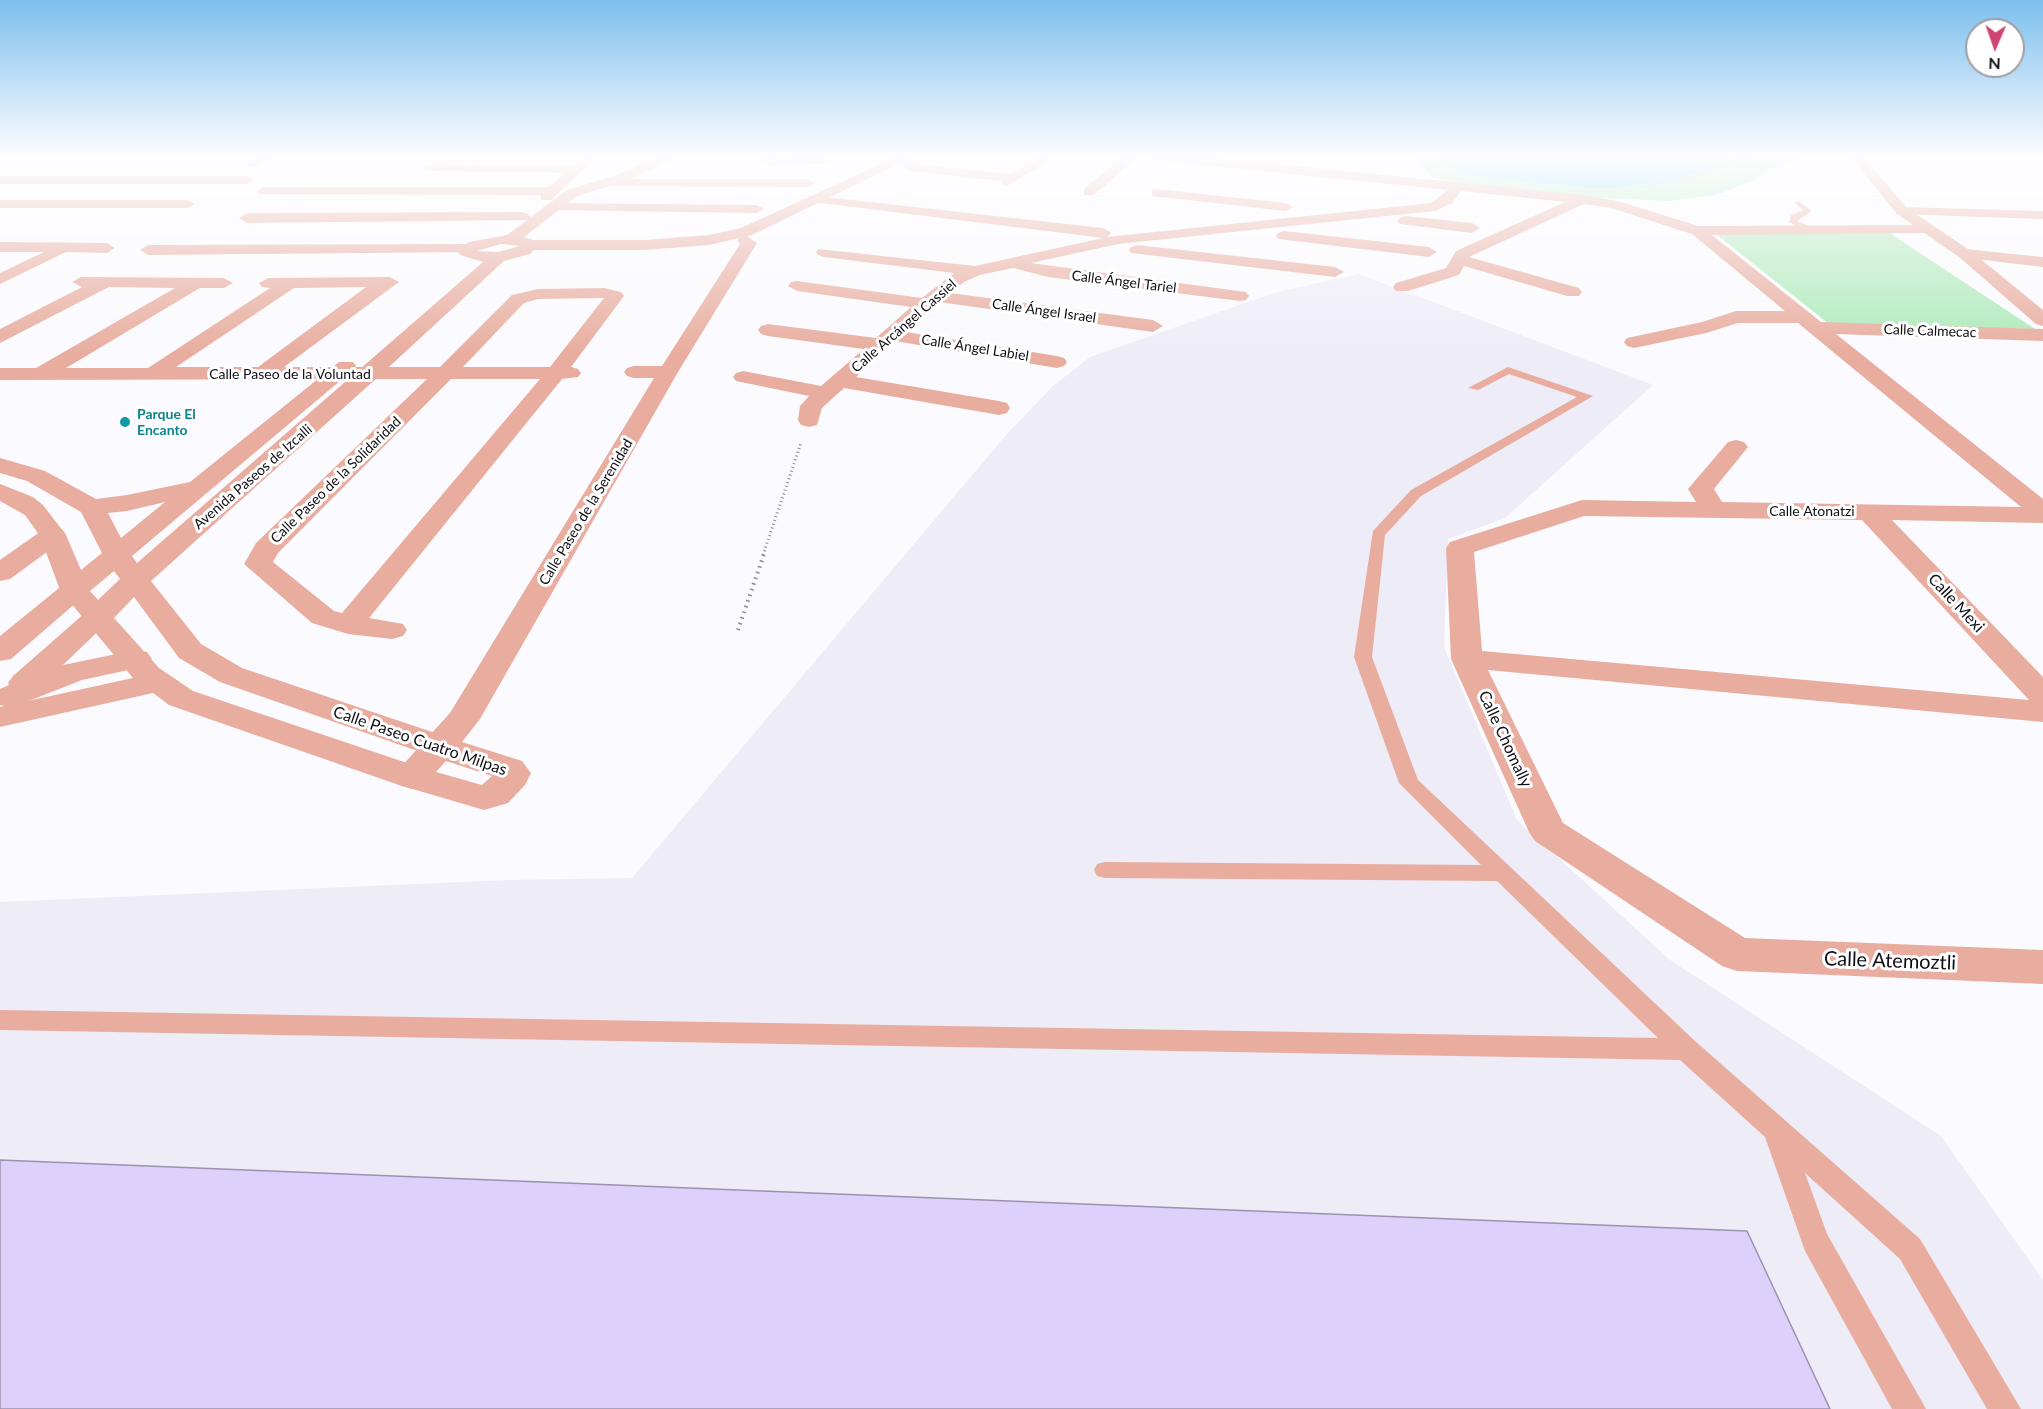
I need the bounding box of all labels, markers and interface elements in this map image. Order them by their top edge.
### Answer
north arrow [1965,18,2025,78]
text: N [1988,55,2001,74]
street label: Calle Ángel Tariel [1071,267,1177,297]
street label: Calle Arcángel Cassiel [848,276,960,376]
street label: Calle Ángel Israel [991,295,1097,327]
street label: Calle Calmecac [1883,321,1977,341]
street label: Calle Ángel Labiel [920,331,1030,365]
street label: Calle Paseo de la Voluntad [209,366,371,382]
place label: Parque El Encanto [137,406,196,438]
street label: Calle Paseo de la Solidaridad [267,413,405,547]
marker: Parque El Encanto [118,415,132,429]
street label: Avenida Paseos de Izcalli [190,421,316,533]
street label: Calle Paseo de la Serenidad [536,436,636,588]
street label: Calle Atonatzi [1769,503,1855,519]
street label: Calle Mexi [1924,570,1988,636]
street label: Calle Chomally [1474,688,1536,790]
street label: Calle Paseo Cuatro Milpas [331,702,509,780]
street label: Calle Atemoztli [1823,947,1957,975]

